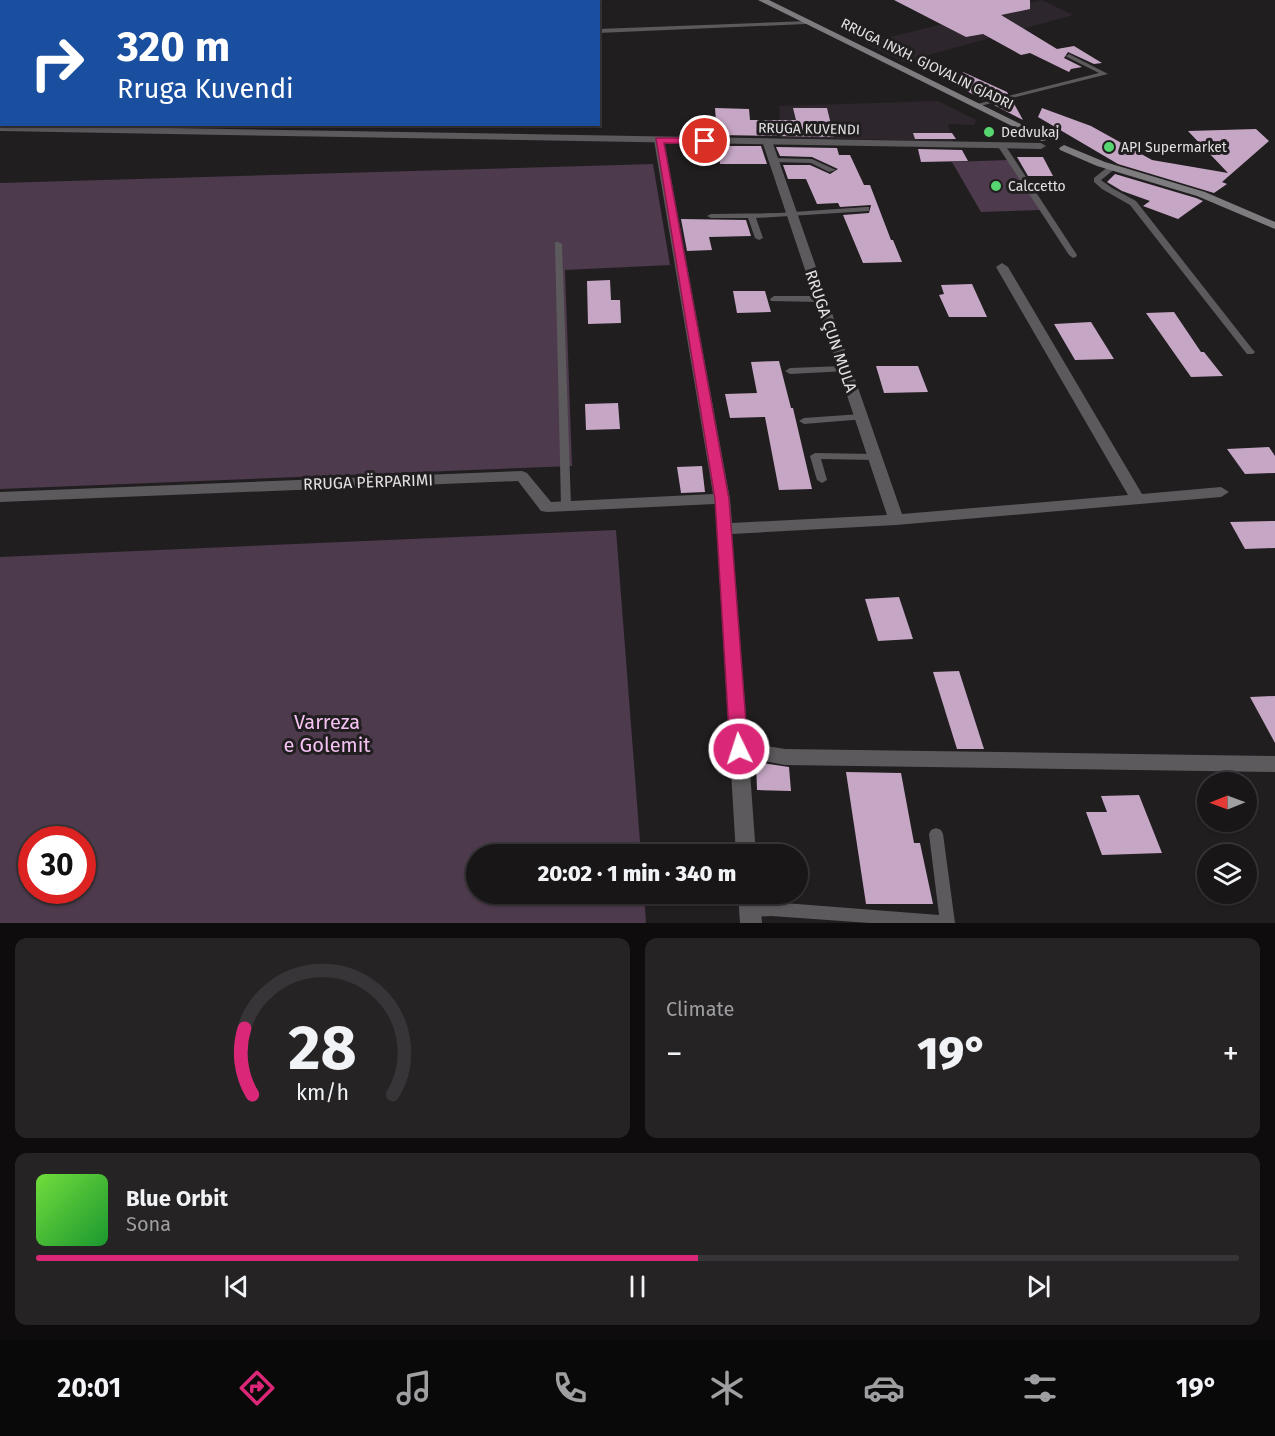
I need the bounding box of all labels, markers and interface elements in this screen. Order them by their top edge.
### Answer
street label: RRUGA INXH. GJOVALIN GJADRI [838,15,1016,113]
text: 320 m [117,22,230,72]
icon: right [18,24,96,102]
text: Rruga Kuvendi [117,73,294,105]
pin [679,115,730,166]
street label: RRUGA KUVENDI [758,120,860,138]
icon: arrive [688,124,721,157]
place label: Dedvukaj [1001,124,1059,141]
marker: Dedvukaj [982,125,996,139]
place label: API Supermarket [1121,139,1228,156]
marker: API Supermarket [1102,140,1116,154]
place label: Calccetto [1008,178,1066,195]
marker: Calccetto [989,179,1003,193]
street label: RRUGA ÇUN MULA [800,267,861,396]
street label: RRUGA PËRPARIMI [303,470,433,494]
park label: Varreza e Golemit [283,710,371,757]
position arrow [707,717,771,781]
north arrow [1197,772,1257,832]
map controls [1197,772,1257,904]
speed limit sign: 30 [18,826,96,904]
button: layers [1197,844,1257,904]
text: 20:02 · 1 min · 340 m [538,860,736,887]
text: Climate [666,997,734,1021]
text: 28 [288,1011,357,1086]
text: 19° [917,1027,988,1081]
text: − [666,1034,683,1074]
text: + [1223,1034,1239,1074]
text: km/h [296,1080,349,1106]
text: Blue Orbit [126,1185,228,1212]
text: Sona [126,1212,171,1236]
icon: previous [220,1270,253,1303]
icon: pause [621,1270,654,1303]
icon: next [1022,1270,1055,1303]
icon: directions [236,1367,278,1409]
icon: music [393,1367,435,1409]
icon: phone [549,1367,591,1409]
icon: climate [706,1367,748,1409]
icon: car [863,1367,905,1409]
icon: filters [1019,1367,1061,1409]
text: 20:01 [57,1372,121,1404]
text: 19° [1176,1372,1218,1404]

